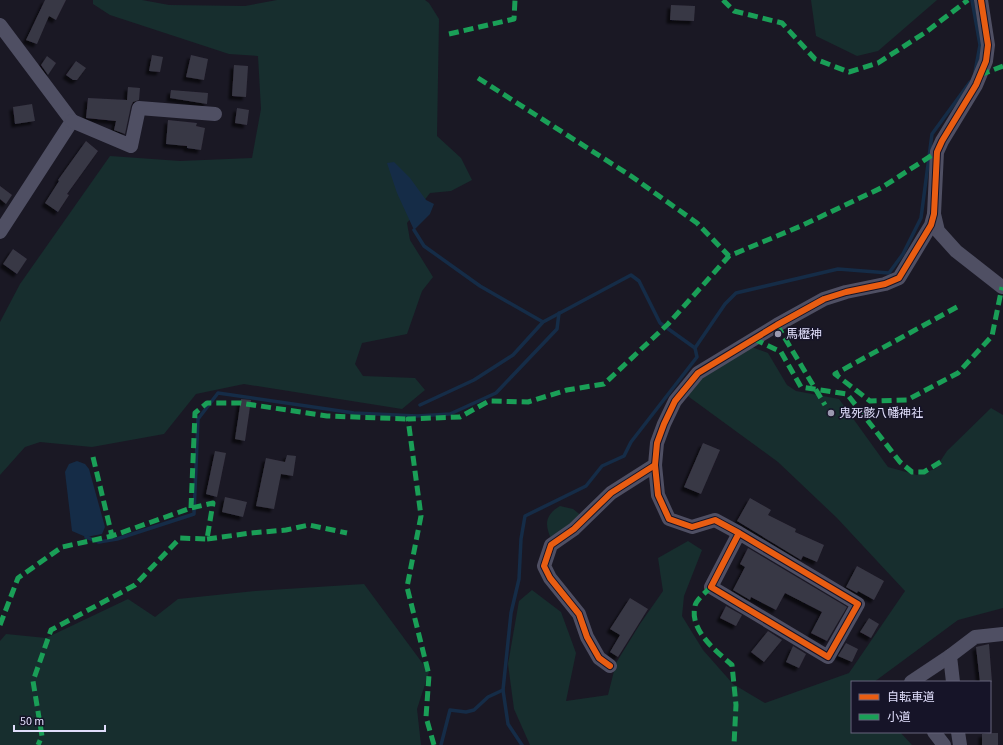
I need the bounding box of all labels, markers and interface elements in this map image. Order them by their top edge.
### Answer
place label: 馬櫪神 [786,326,822,343]
marker: 馬櫪神 [773,329,783,339]
place label: 鬼死骸八幡神社 [839,405,923,422]
marker: 鬼死骸八幡神社 [826,408,836,418]
legend [851,681,991,733]
text: 自転車道 [887,689,935,706]
scale bar [14,707,105,733]
text: 小道 [887,709,911,726]
text: 50 m [20,713,44,730]

